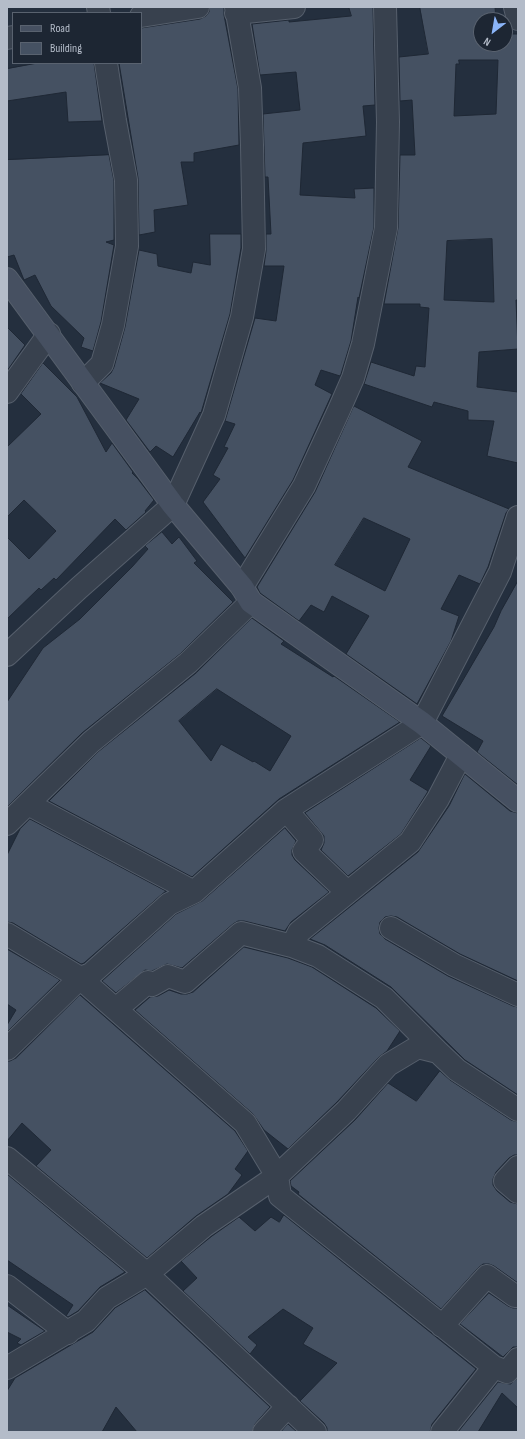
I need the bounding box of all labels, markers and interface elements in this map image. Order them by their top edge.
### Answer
legend [12,12,142,64]
north arrow [473,12,513,52]
text: Road [50,21,70,36]
text: N [481,35,493,49]
text: Building [50,41,82,56]

